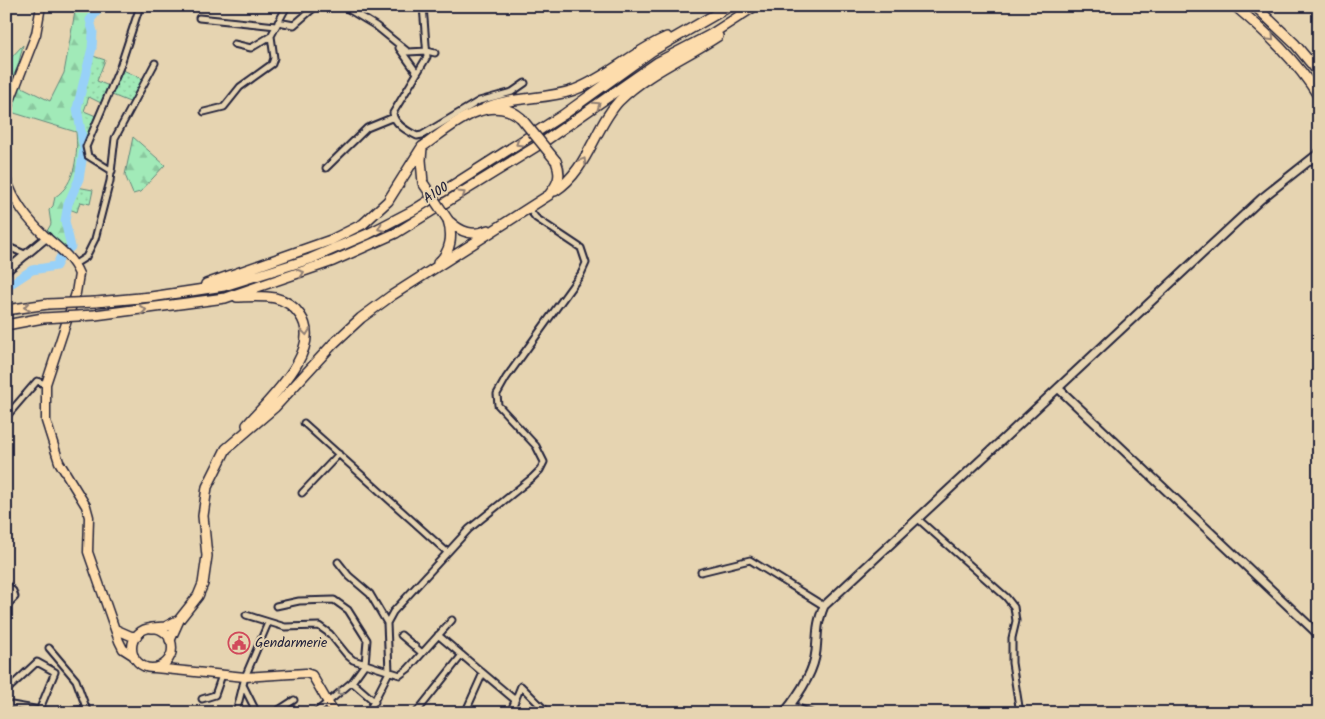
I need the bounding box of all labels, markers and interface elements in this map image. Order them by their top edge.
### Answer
one-way arrow [1266,33,1275,42]
one-way arrow [592,102,601,111]
one-way arrow [516,136,525,146]
one-way arrow [576,157,586,166]
street label: A100 [419,177,453,209]
one-way arrow [456,191,465,200]
one-way arrow [377,222,386,232]
one-way arrow [296,269,304,279]
one-way arrow [23,301,31,312]
one-way arrow [139,305,147,316]
one-way arrow [300,329,311,337]
public building icon: Gendarmerie [227,631,251,655]
place label: Gendarmerie [255,632,328,654]
one-way arrow [336,687,345,696]

